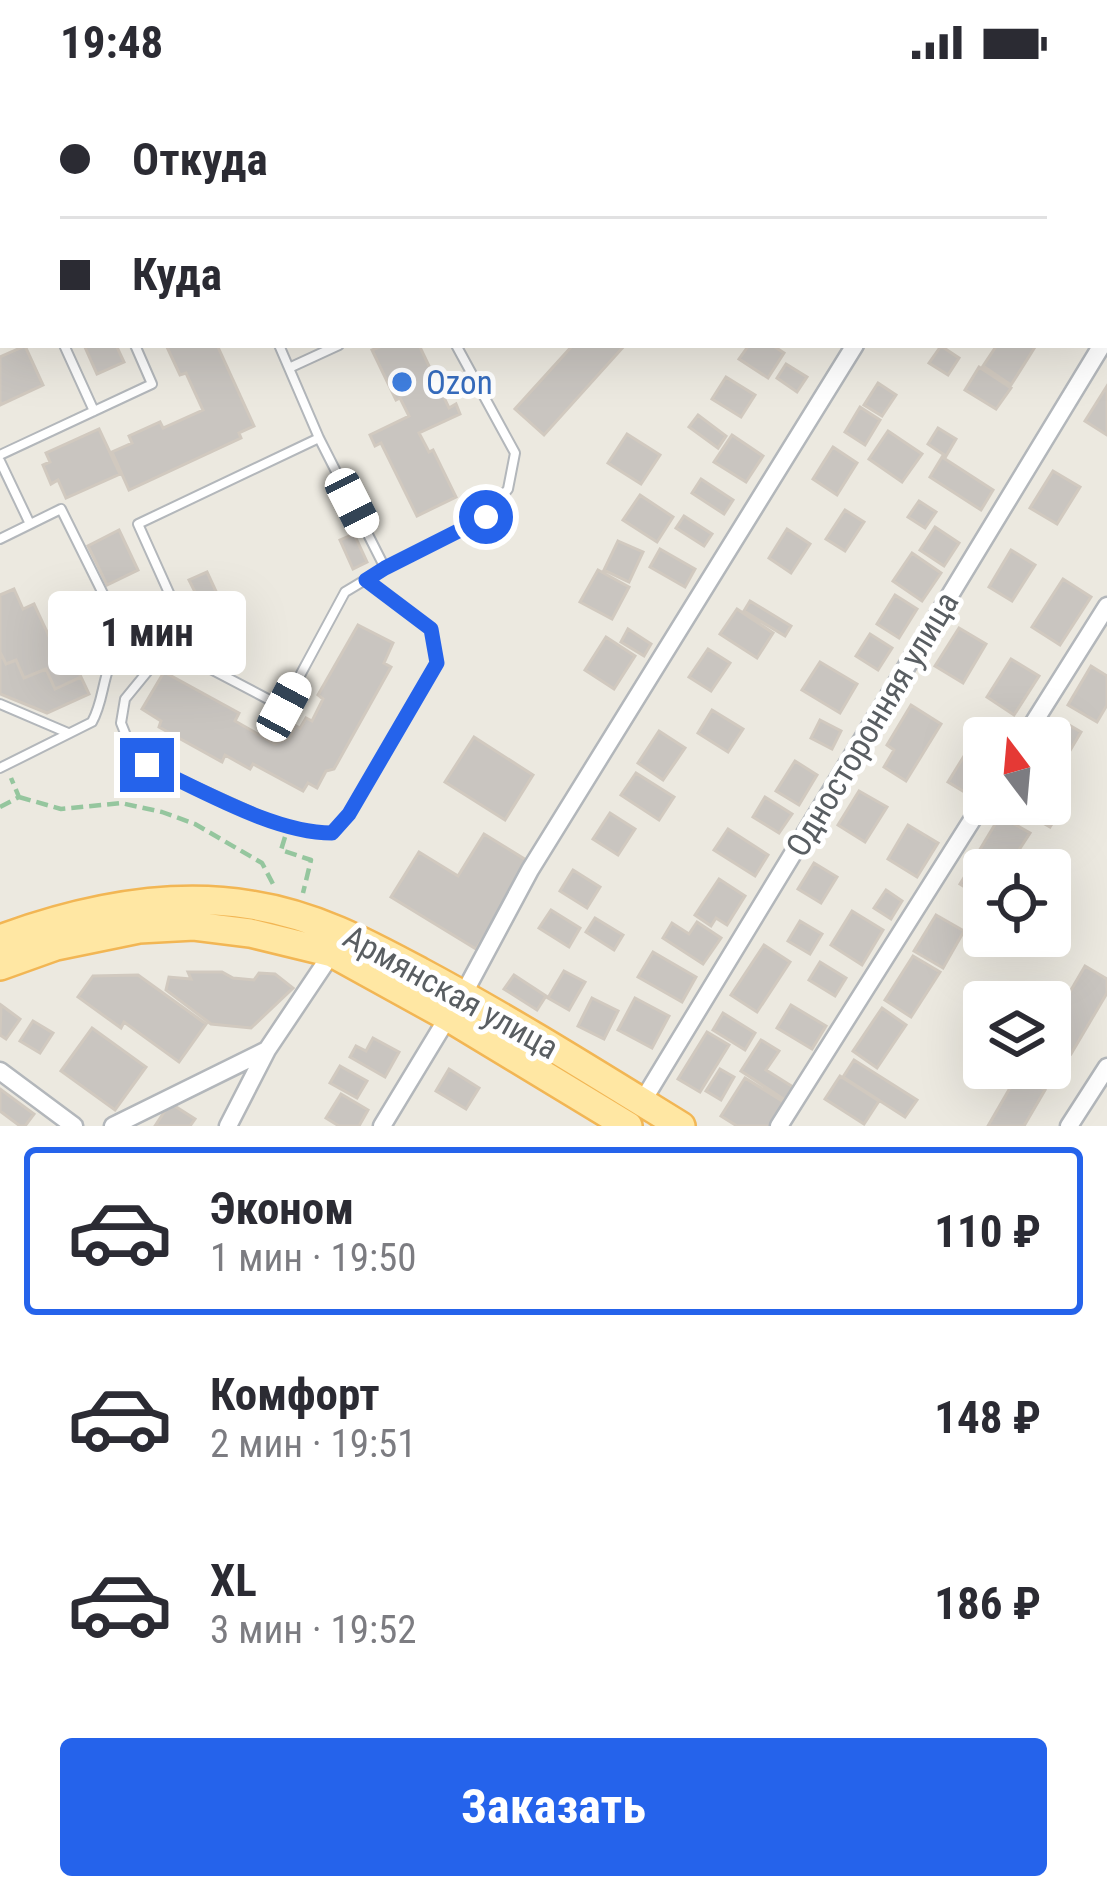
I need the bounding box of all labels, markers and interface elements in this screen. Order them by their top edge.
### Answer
text: 19:48 [60,16,163,69]
text: Откуда [132,133,268,186]
text: Куда [132,248,222,301]
place label: Ozon [426,363,493,402]
marker: Ozon [389,369,415,395]
car [320,463,384,543]
route start [459,490,513,544]
street label: Односторонняя улица [778,585,966,863]
callout: 1 мин [48,591,246,675]
text: 1 мин [100,610,194,656]
car [251,667,317,747]
north arrow [963,717,1071,825]
map controls [963,717,1071,1089]
route end [120,738,174,792]
button: locate [963,849,1071,957]
street label: Армянская улица [337,917,565,1067]
button: layers [963,981,1071,1089]
icon: car [66,1177,174,1285]
text: Эконом [210,1182,354,1235]
text: 110 ₽ [934,1205,1041,1258]
text: 1 мин · 19:50 [210,1235,417,1281]
icon: car [66,1363,174,1471]
text: Комфорт [210,1368,380,1421]
text: 148 ₽ [934,1391,1041,1444]
text: 2 мин · 19:51 [210,1421,417,1467]
icon: car [66,1549,174,1657]
text: XL [210,1554,257,1607]
text: 186 ₽ [934,1577,1041,1630]
text: 3 мин · 19:52 [210,1607,417,1653]
button: Заказать [60,1738,1047,1876]

